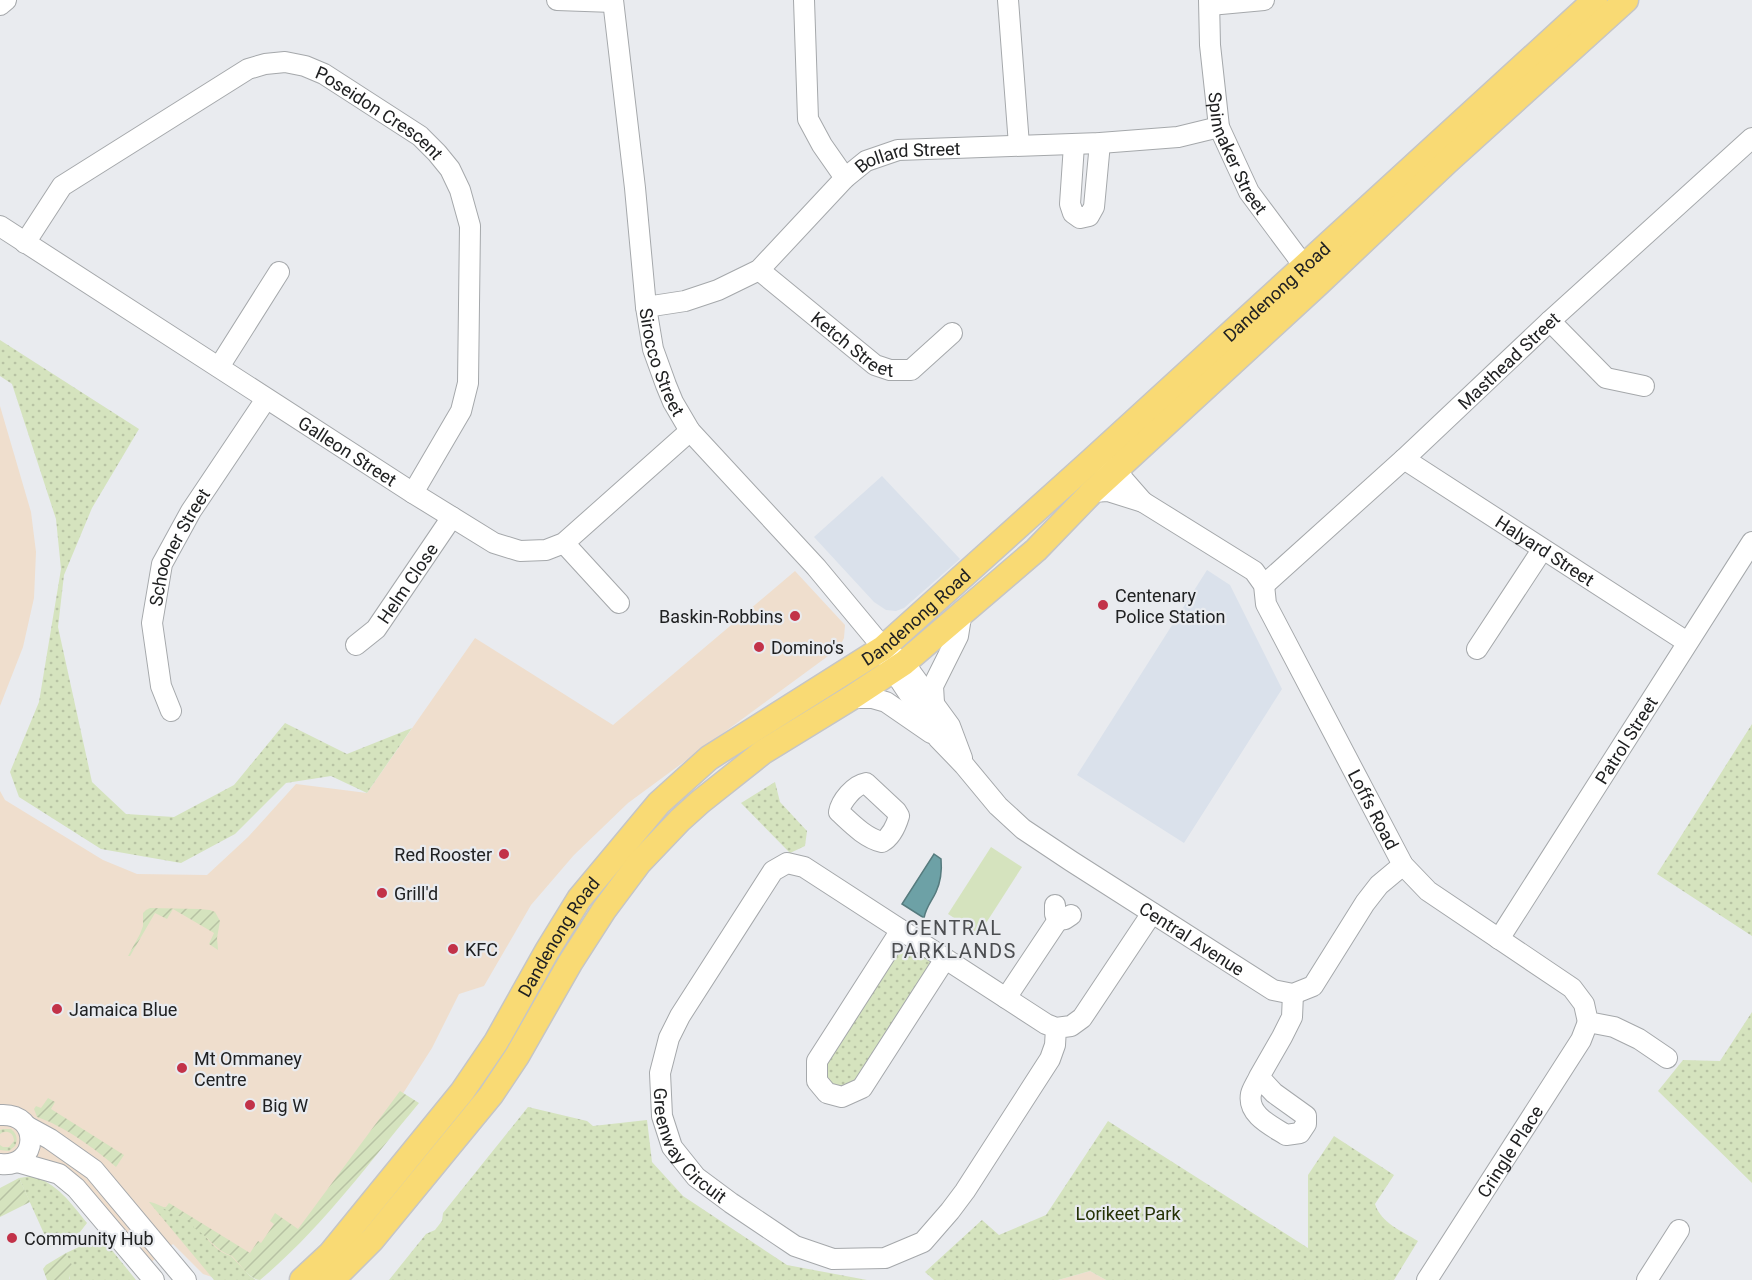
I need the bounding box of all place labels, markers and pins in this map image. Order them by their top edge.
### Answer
place label: Centenary Police Station [1115,585,1226,627]
marker: Centenary Police Station [1096,598,1110,612]
place label: Baskin-Robbins [659,606,783,627]
marker: Baskin-Robbins [788,609,802,623]
place label: Domino's [771,637,844,658]
marker: Domino's [752,640,766,654]
place label: Red Rooster [394,844,492,865]
marker: Red Rooster [497,847,511,861]
place label: Grill'd [394,883,438,904]
marker: Grill'd [375,886,389,900]
place label: KFC [465,939,498,960]
marker: KFC [446,942,460,956]
place label: Jamaica Blue [69,999,177,1020]
marker: Jamaica Blue [50,1002,64,1016]
place label: Mt Ommaney Centre [194,1048,302,1090]
marker: Mt Ommaney Centre [175,1061,189,1075]
place label: Big W [262,1095,308,1116]
marker: Big W [243,1098,257,1112]
place label: Community Hub [24,1228,154,1249]
marker: Community Hub [5,1231,19,1245]

